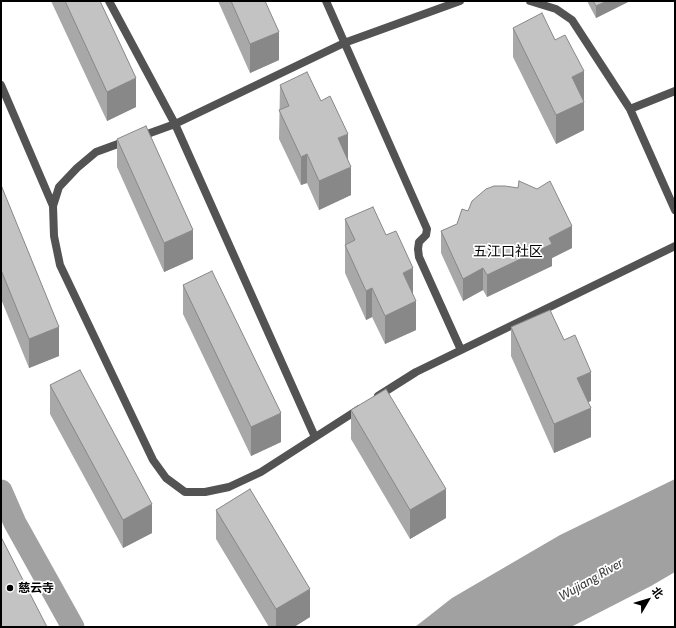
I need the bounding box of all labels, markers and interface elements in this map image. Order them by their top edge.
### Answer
district label: 五江口社区 [473,244,543,260]
water label: Wujiang River [556,555,626,605]
north arrow [628,580,668,620]
place label: 慈云寺 [18,581,54,595]
marker: 慈云寺 [5,583,15,593]
text: 北 [649,584,666,601]

